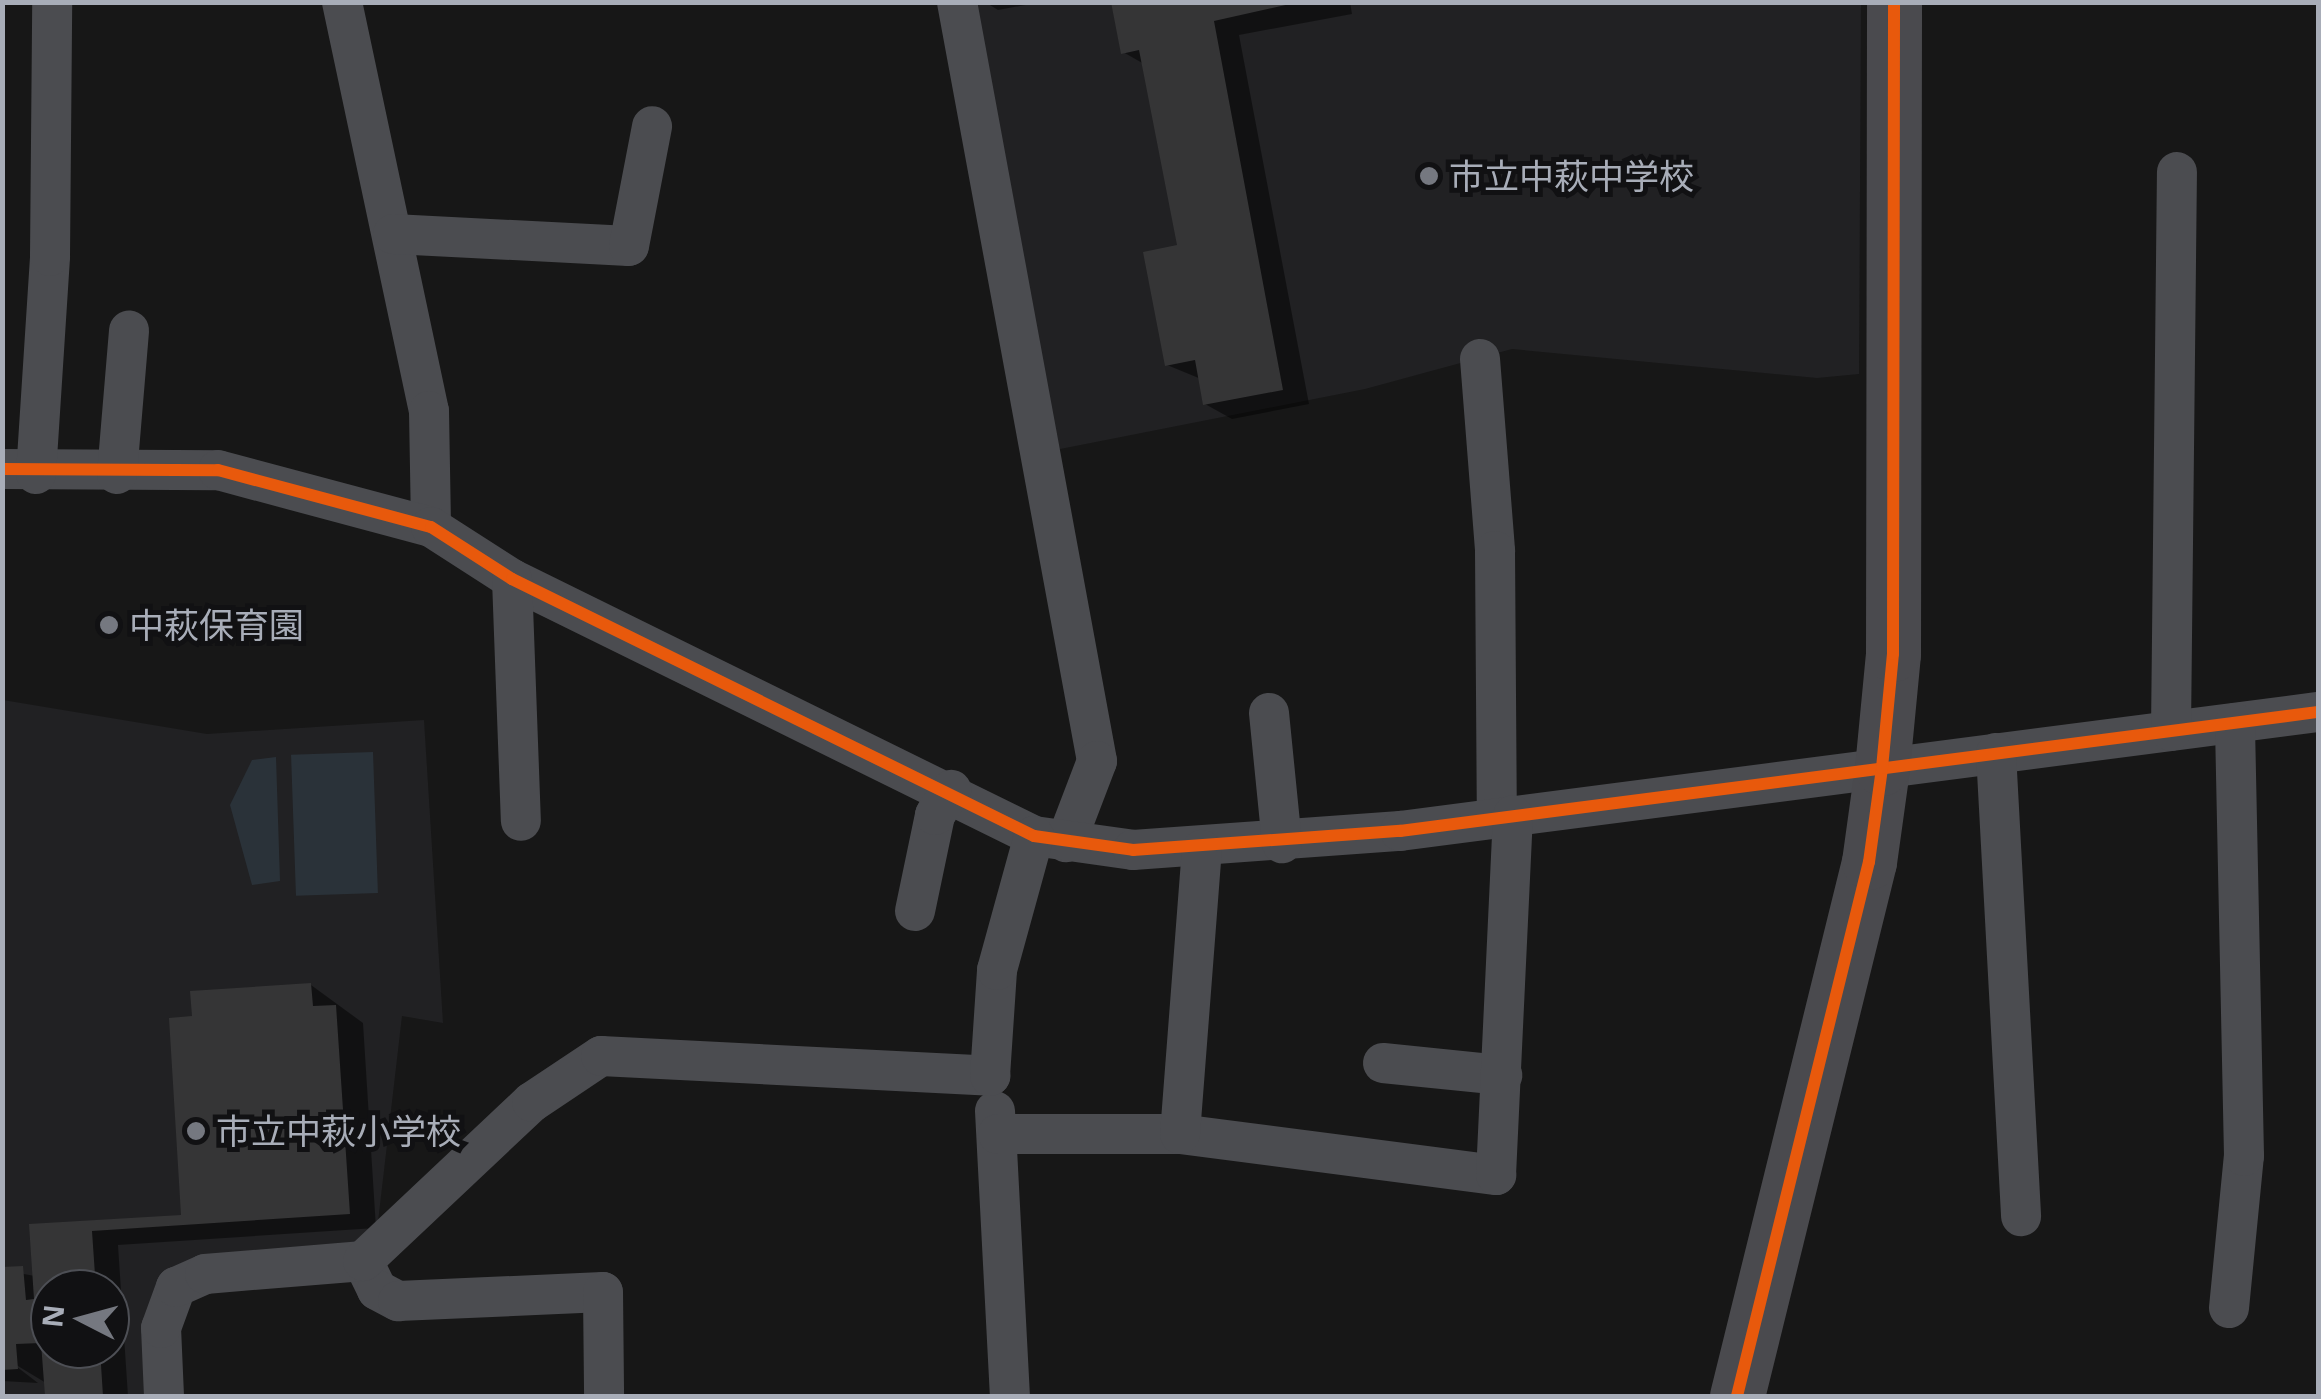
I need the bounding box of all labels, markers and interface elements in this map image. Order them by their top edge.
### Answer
place label: 市立中萩中学校 [1449,155,1694,197]
marker: 市立中萩中学校 [1418,165,1440,187]
place label: 中萩保育園 [129,604,304,646]
marker: 中萩保育園 [98,614,120,636]
place label: 市立中萩小学校 [216,1110,461,1152]
marker: 市立中萩小学校 [185,1120,207,1142]
north arrow [30,1269,130,1369]
text: N [32,1303,72,1329]

